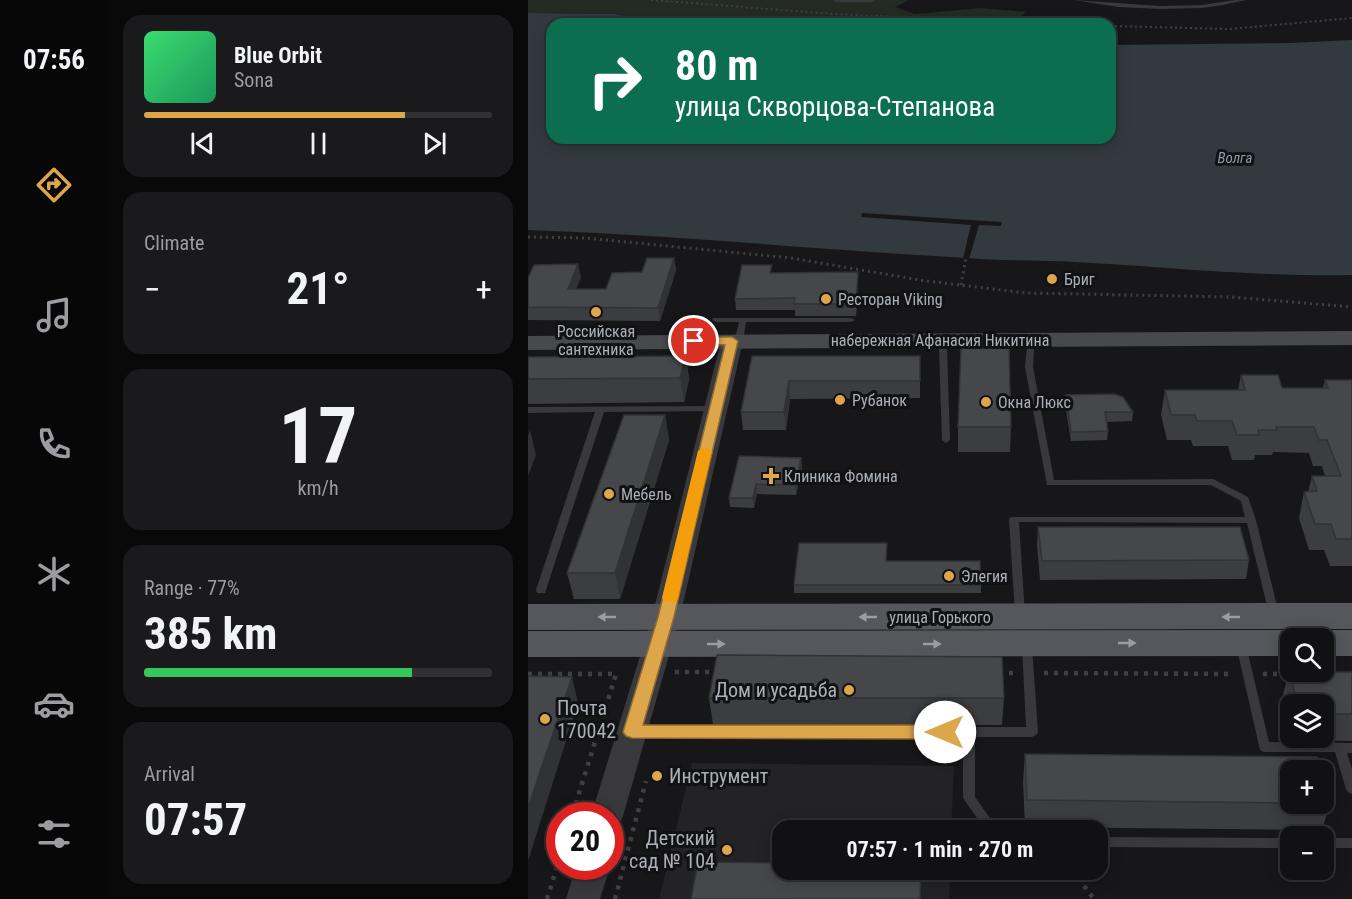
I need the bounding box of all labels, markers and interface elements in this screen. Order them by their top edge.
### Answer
text: 80 m [675,41,758,90]
icon: right [576,42,654,120]
text: Blue Orbit [234,43,322,68]
text: 07:56 [23,44,85,76]
text: Sona [234,68,274,92]
text: улица Скворцова-Степанова [675,91,995,123]
icon: previous [186,127,219,160]
icon: pause [302,127,335,160]
icon: next [418,127,451,160]
water label: Волга [1218,149,1252,167]
icon: directions [33,164,75,206]
text: Climate [144,231,204,255]
text: 21° [287,262,350,315]
text: − [144,270,161,309]
text: + [476,270,492,309]
place label: Бриг [1064,270,1095,289]
marker: Бриг [1045,272,1059,286]
place label: Ресторан Viking [838,290,943,309]
marker: Ресторан Viking [819,292,833,306]
icon: music [33,294,75,336]
marker: Российская сантехника [589,305,603,319]
pin [668,315,719,366]
place label: Российская сантехника [557,322,635,359]
icon: arrive [677,324,710,357]
street label: набережная Афанасия Никитина [831,331,1049,350]
text: 17 [279,391,357,482]
place label: Рубанок [852,391,907,410]
marker: Рубанок [833,393,847,407]
place label: Окна Люкс [998,393,1071,412]
marker: Окна Люкс [979,395,993,409]
icon: phone [33,423,75,465]
marker: Клиника Фомина [762,467,780,485]
place label: Клиника Фомина [784,467,898,486]
text: km/h [297,476,339,500]
place label: Мебель [621,485,672,504]
marker: Мебель [602,487,616,501]
icon: climate [33,553,75,595]
place label: Элегия [961,567,1008,586]
marker: Элегия [942,569,956,583]
text: Range · 77% [144,576,240,600]
text: 385 km [144,607,277,660]
street label: улица Горького [889,608,991,627]
one-way arrow [598,612,617,622]
one-way arrow [858,612,877,622]
one-way arrow [1221,612,1240,622]
map controls [1280,628,1334,880]
button: search [1280,628,1334,682]
one-way arrow [1117,638,1136,648]
one-way arrow [706,639,725,649]
one-way arrow [922,639,941,649]
place label: Дом и усадьба [715,678,837,702]
icon: car [33,683,75,725]
marker: Дом и усадьба [842,683,856,697]
button: layers [1280,694,1334,748]
place label: Почта 170042 [557,696,616,743]
position arrow [913,700,977,764]
marker: Почта 170042 [538,712,552,726]
button: + [1280,760,1334,814]
text: Arrival [144,762,195,786]
place label: Инструмент [669,764,768,788]
marker: Инструмент [650,769,664,783]
text: 07:57 [144,793,247,846]
speed limit sign: 20 [546,802,624,880]
icon: filters [33,813,75,855]
place label: Детский сад № 104 [629,826,715,873]
button: − [1280,826,1334,880]
text: 07:57 · 1 min · 270 m [847,837,1033,862]
marker: Детский сад № 104 [720,843,734,857]

